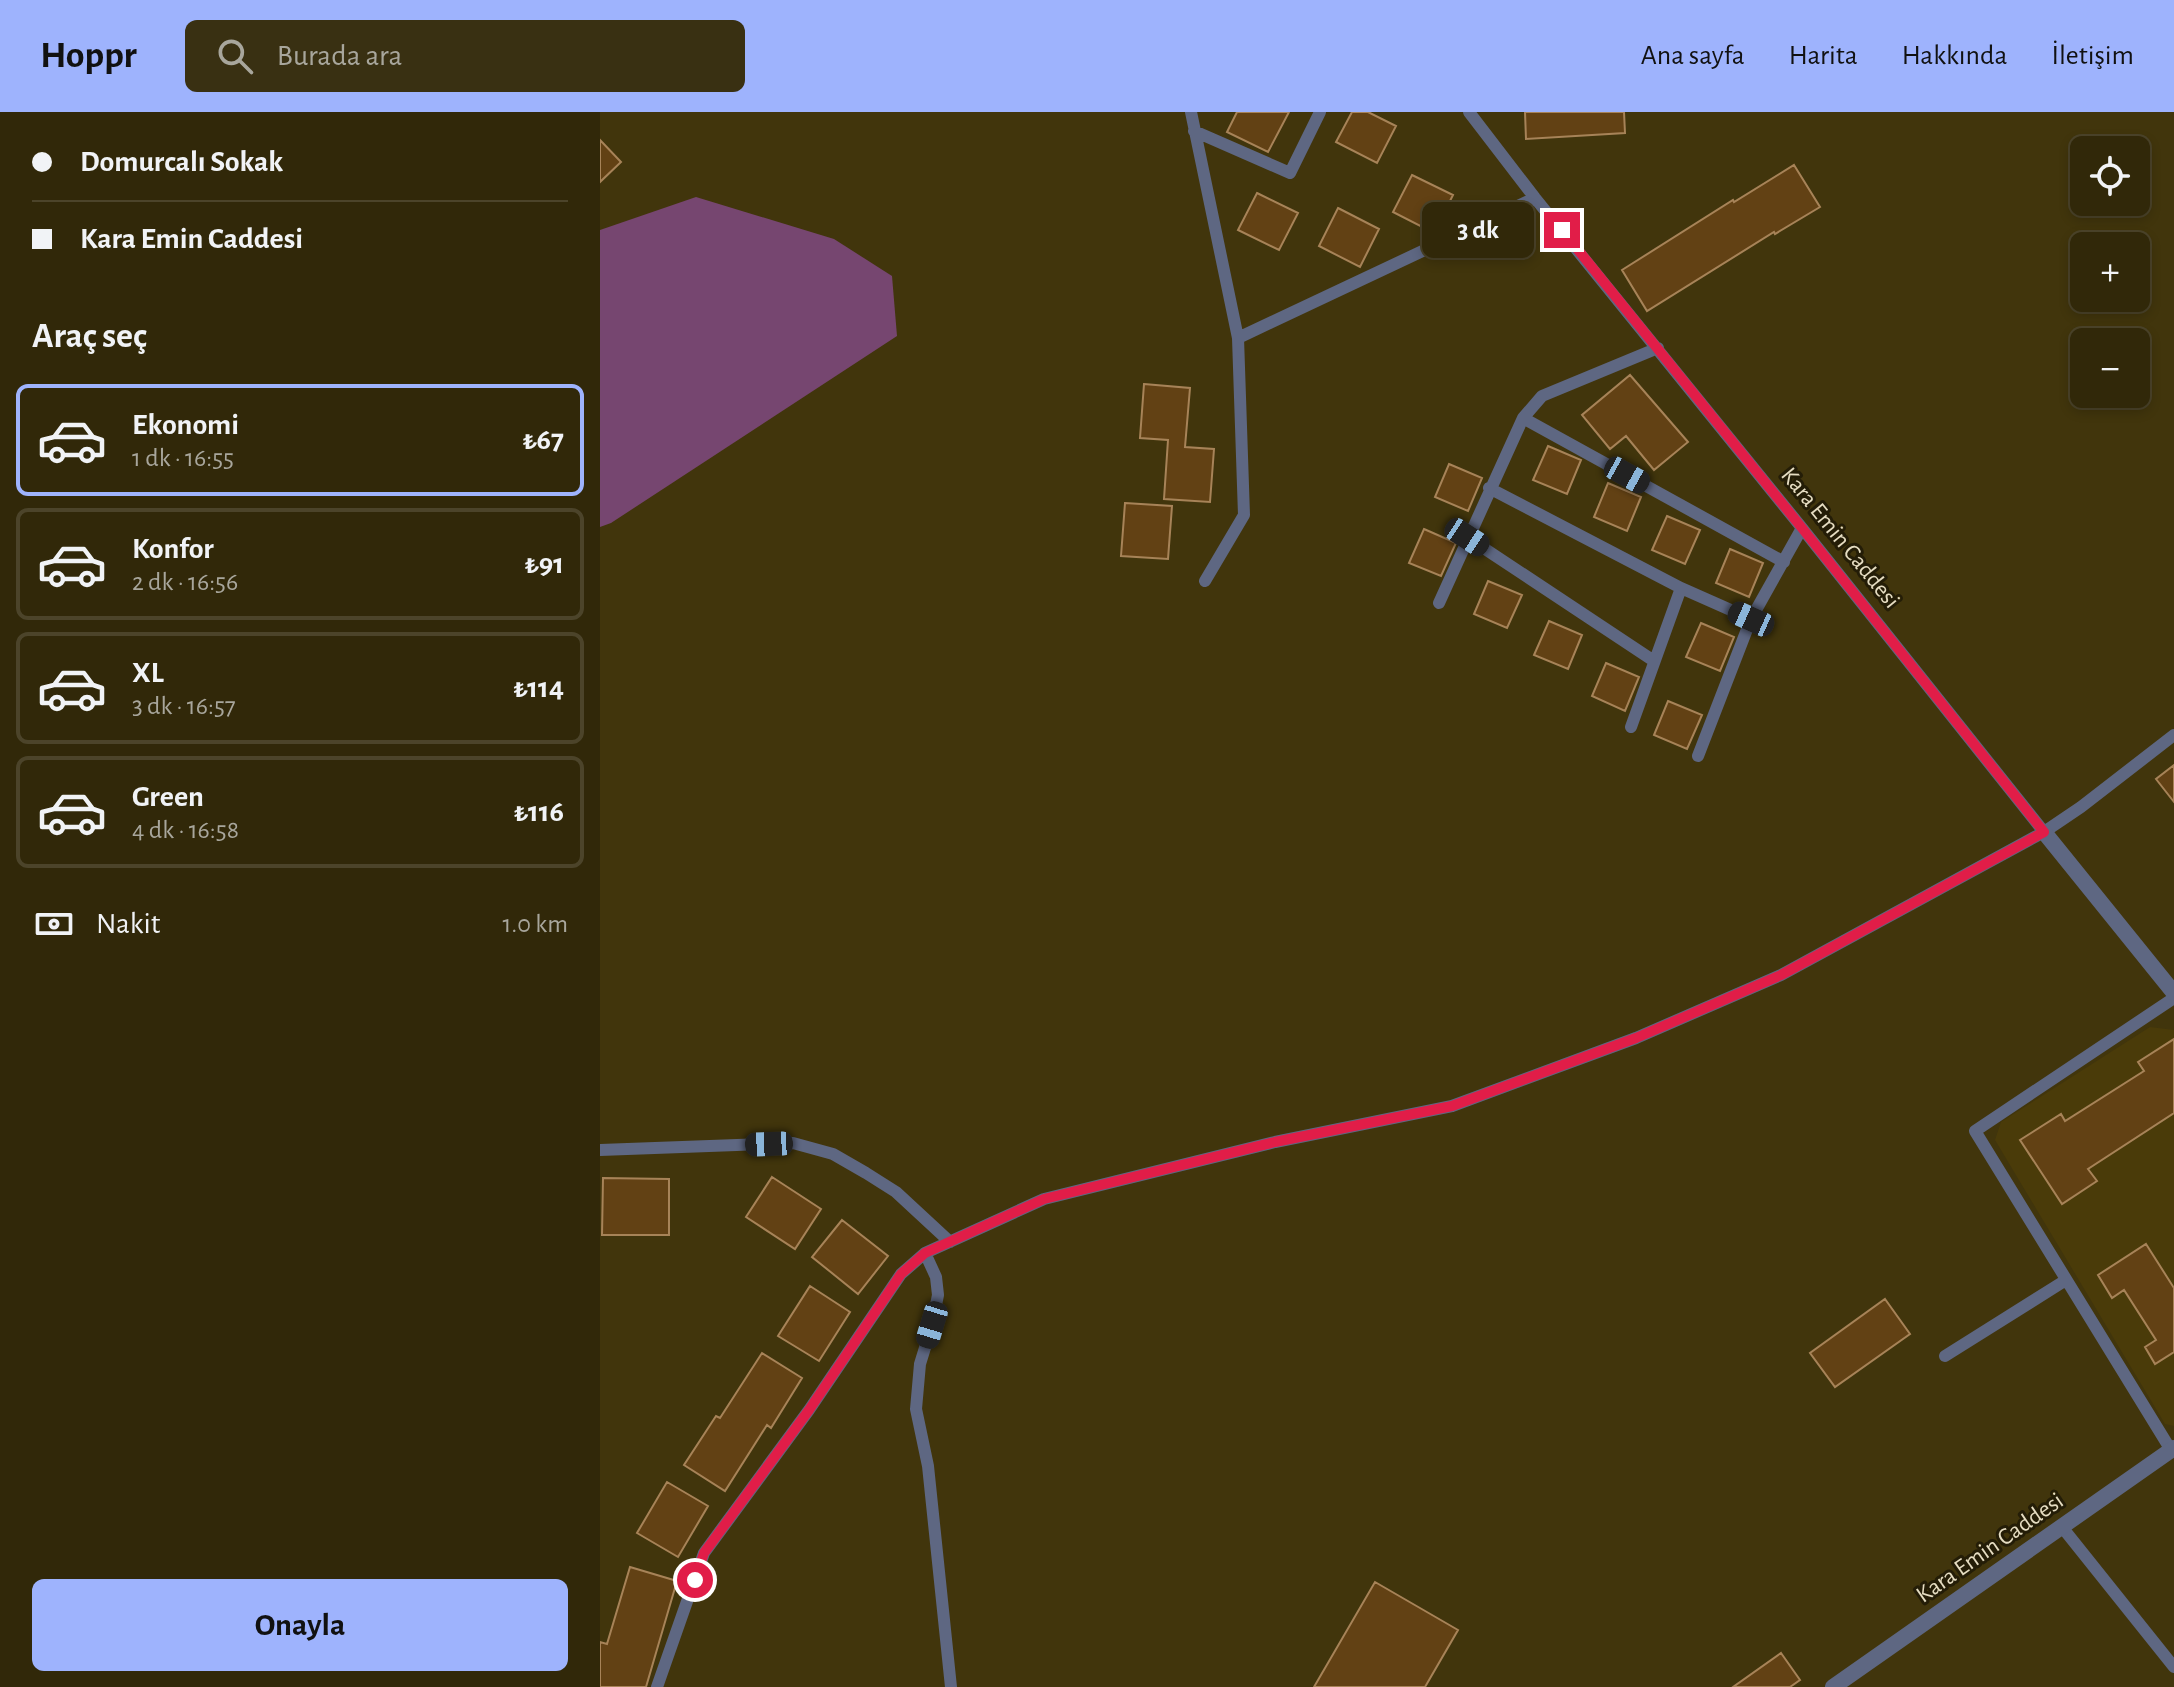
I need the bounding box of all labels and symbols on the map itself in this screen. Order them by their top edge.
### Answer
callout: 3 dk [1422,202,1534,258]
route end [1544,212,1580,248]
car [1600,453,1654,497]
street label: Kara Emin Caddesi [1776,463,1904,613]
car [1440,514,1494,560]
car [1724,598,1778,640]
car [745,1131,793,1157]
car [914,1299,950,1351]
street label: Kara Emin Caddesi [1912,1489,2068,1607]
route start [677,1562,713,1598]

